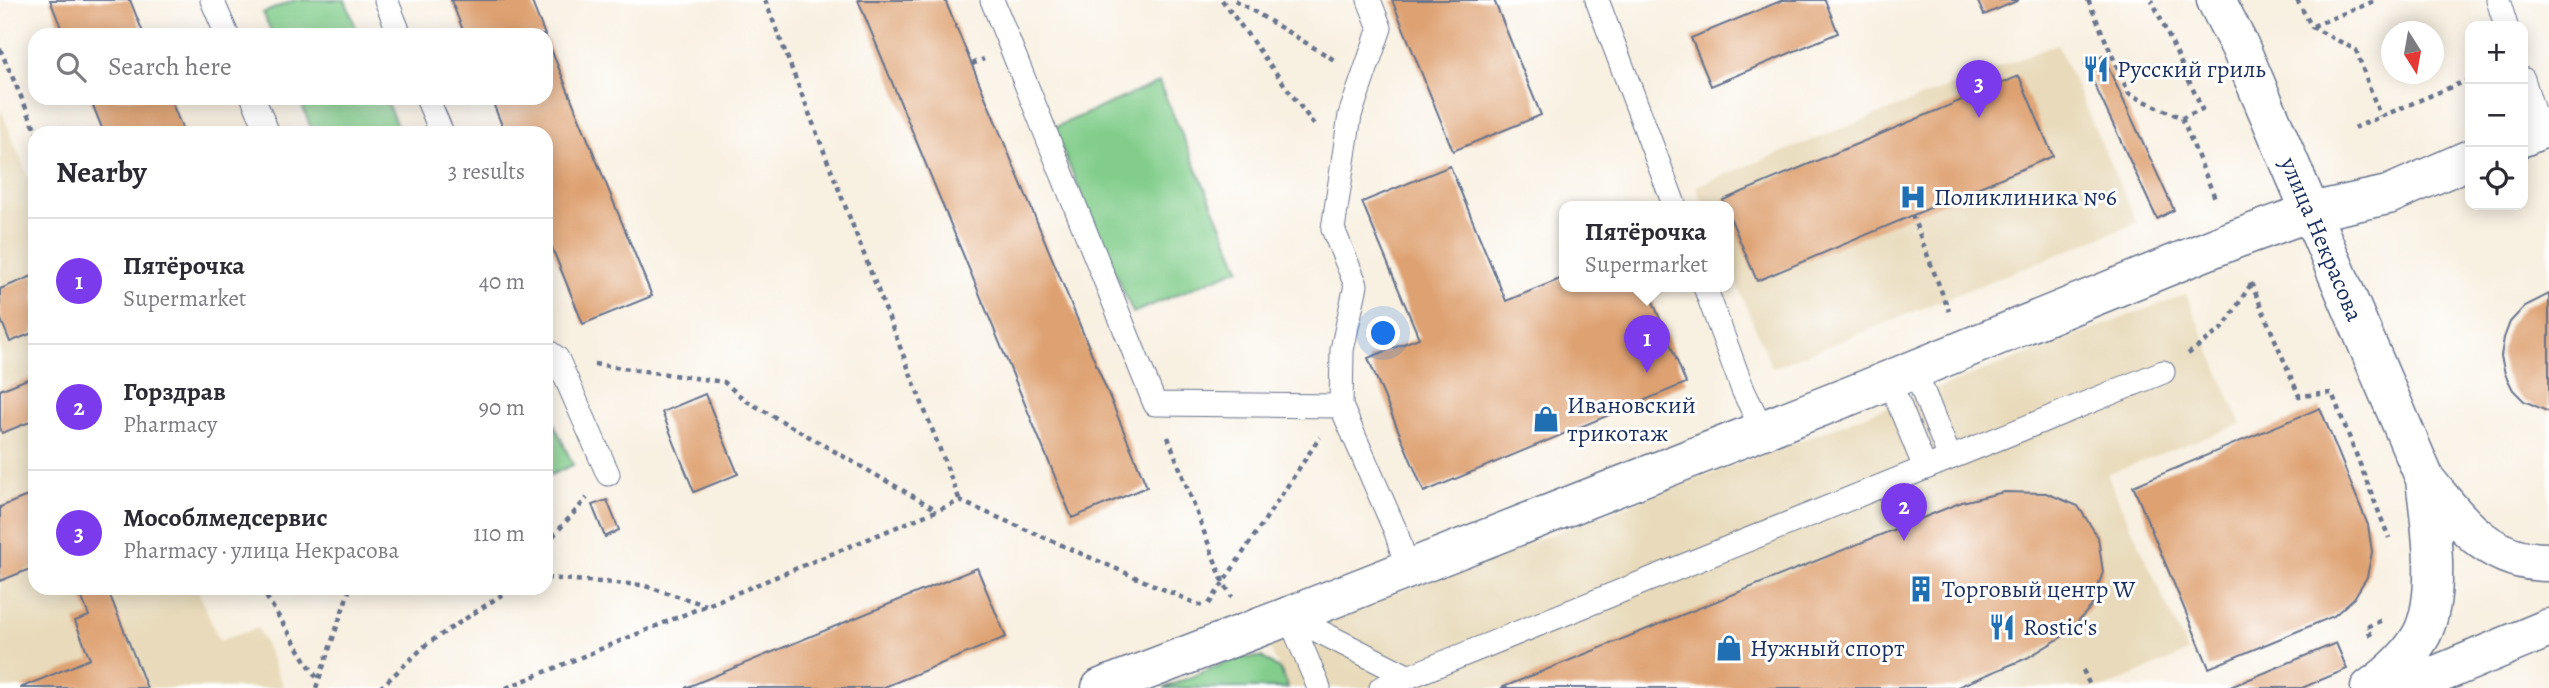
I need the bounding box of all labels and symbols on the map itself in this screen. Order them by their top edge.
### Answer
north arrow [2381,21,2444,84]
place label: Русский гриль [2117,53,2266,85]
restaurant icon: Русский гриль [2081,54,2111,84]
pin: 3 [1956,60,2002,118]
street label: улица Некрасова [2273,151,2371,326]
place label: Поликлиника №6 [1934,181,2117,213]
hospital icon: Поликлиника №6 [1898,182,1928,212]
pin: 1 [1624,315,1670,373]
your location [1366,316,1400,350]
place label: Ивановский трикотаж [1567,389,1696,449]
shop icon: Ивановский трикотаж [1531,404,1561,434]
pin: 2 [1881,483,1927,541]
place label: Торговый центр W [1942,573,2136,605]
building icon: Торговый центр W [1906,574,1936,604]
place label: Rostic's [2023,611,2097,643]
restaurant icon: Rostic's [1987,612,2017,642]
place label: Нужный спорт [1750,632,1905,664]
shop icon: Нужный спорт [1714,633,1744,663]

